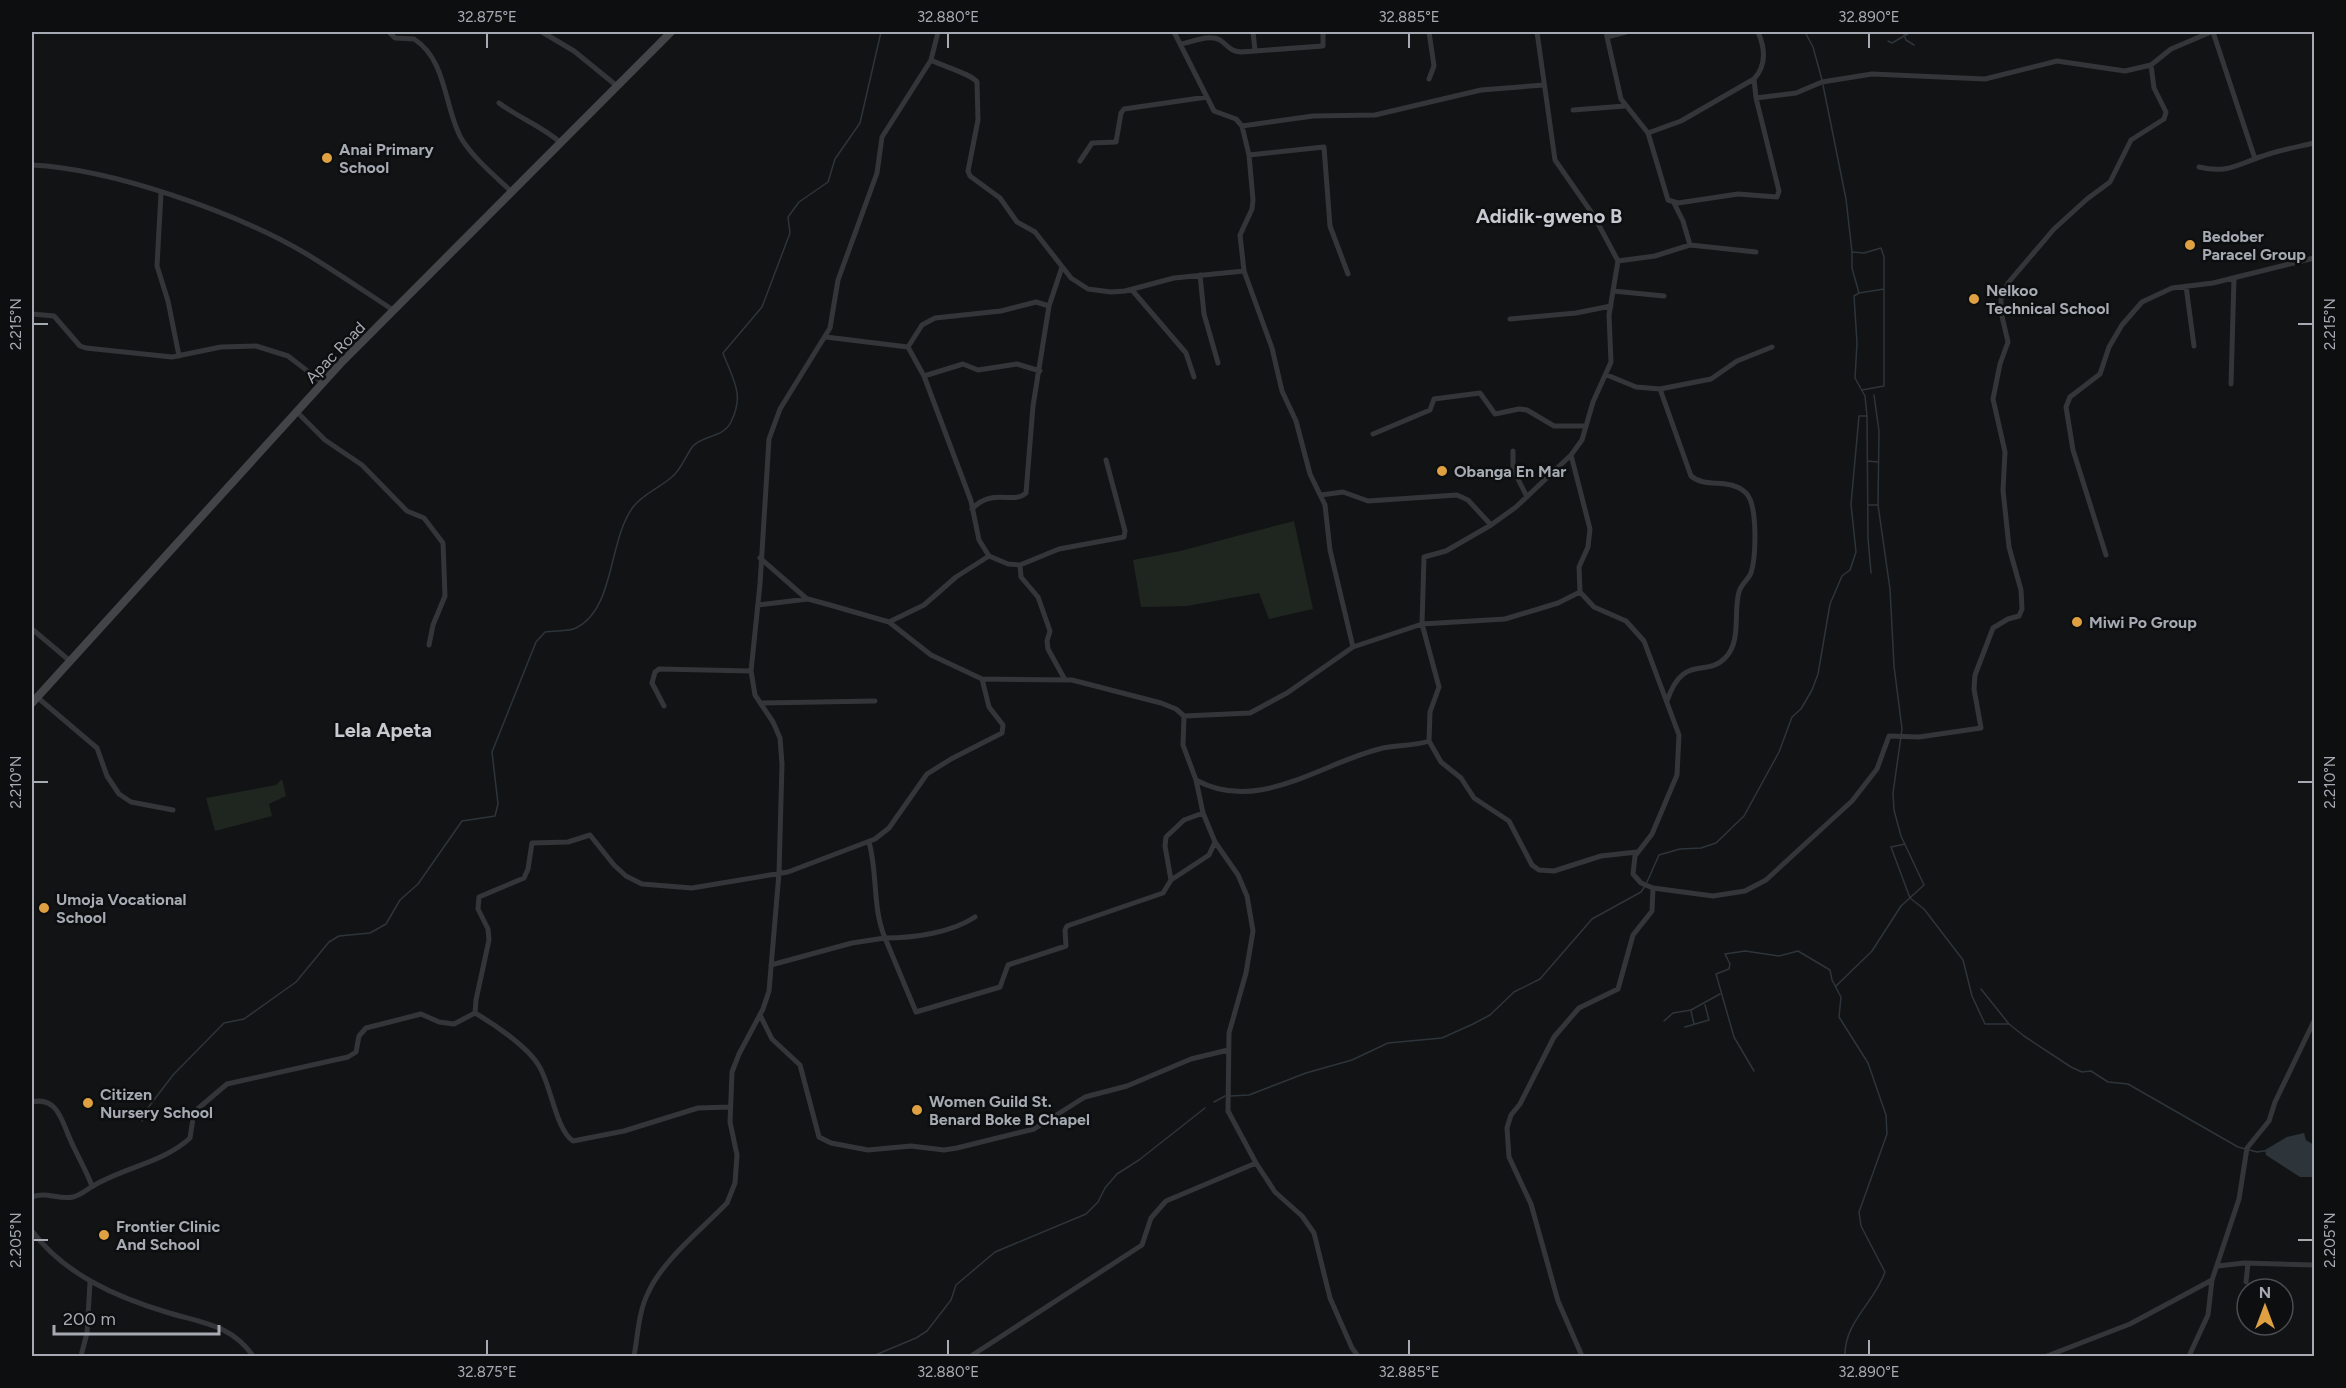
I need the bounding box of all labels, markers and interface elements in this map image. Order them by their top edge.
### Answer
text: 32.875°E [457,8,517,26]
text: 32.880°E [917,8,979,26]
text: 32.885°E [1378,8,1440,26]
text: 32.890°E [1838,8,1900,26]
place label: Anai Primary School [339,140,434,177]
marker: Anai Primary School [320,151,334,165]
district label: Adidik-gweno B [1476,204,1622,228]
place label: Bedober Paracel Group [2202,227,2306,264]
marker: Bedober Paracel Group [2183,238,2197,252]
place label: Nelkoo Technical School [1986,281,2109,318]
marker: Nelkoo Technical School [1967,292,1981,306]
text: 2.215°N [7,298,25,350]
text: 2.215°N [2321,298,2339,350]
street label: Apac Road [301,318,369,387]
place label: Obanga En Mar [1454,462,1566,481]
marker: Obanga En Mar [1435,464,1449,478]
place label: Miwi Po Group [2089,613,2197,632]
marker: Miwi Po Group [2070,615,2084,629]
district label: Lela Apeta [334,718,432,742]
text: 2.210°N [7,756,25,808]
text: 2.210°N [2321,756,2339,808]
place label: Umoja Vocational School [56,890,187,927]
marker: Umoja Vocational School [37,901,51,915]
place label: Citizen Nursery School [100,1085,213,1122]
place label: Women Guild St. Benard Boke B Chapel [929,1092,1090,1129]
marker: Citizen Nursery School [81,1096,95,1110]
marker: Women Guild St. Benard Boke B Chapel [910,1103,924,1117]
text: 2.205°N [7,1212,25,1268]
text: 2.205°N [2321,1212,2339,1268]
place label: Frontier Clinic And School [116,1217,221,1254]
marker: Frontier Clinic And School [97,1228,111,1242]
north arrow [2235,1277,2295,1337]
text: N [2259,1283,2271,1302]
scale bar [54,1298,219,1336]
text: 200 m [63,1308,116,1330]
text: 32.875°E [457,1363,517,1381]
text: 32.880°E [917,1363,979,1381]
text: 32.885°E [1378,1363,1440,1381]
text: 32.890°E [1838,1363,1900,1381]

